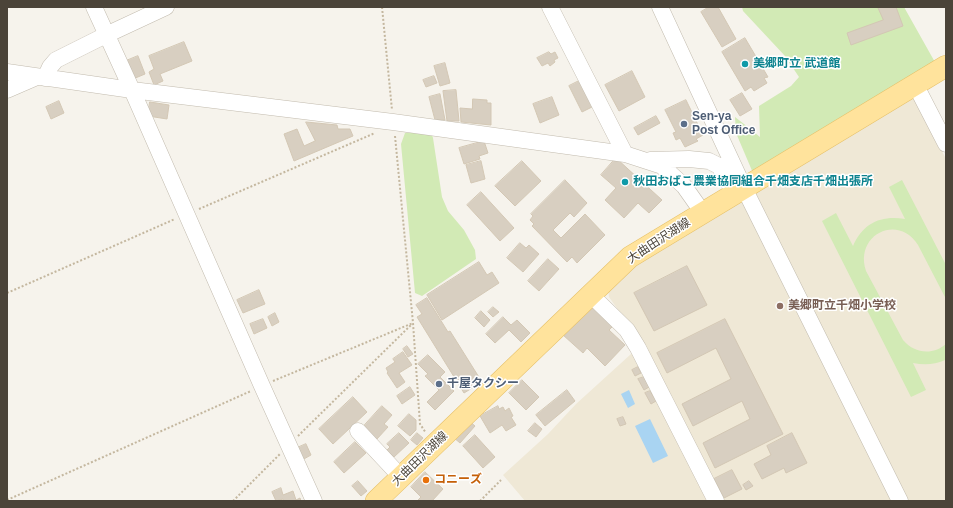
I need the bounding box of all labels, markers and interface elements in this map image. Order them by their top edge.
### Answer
place label: 美郷町立 武道館 [753,57,840,71]
marker: 美郷町立 武道館 [740,59,750,69]
place label: Sen-ya Post Office [692,110,755,138]
marker: Sen-ya Post Office [679,119,689,129]
place label: 秋田おばこ農業協同組合千畑支店千畑出張所 [633,175,873,189]
marker: 秋田おばこ農業協同組合千畑支店千畑出張所 [620,177,630,187]
street label: 大曲田沢湖線 [625,215,693,267]
place label: 美郷町立千畑小学校 [788,299,896,313]
marker: 美郷町立千畑小学校 [775,301,785,311]
place label: 千屋タクシー [447,377,519,391]
marker: 千屋タクシー [434,379,444,389]
street label: 大曲田沢湖線 [389,429,451,489]
place label: コニーズ [434,473,482,487]
marker: コニーズ [421,475,431,485]

